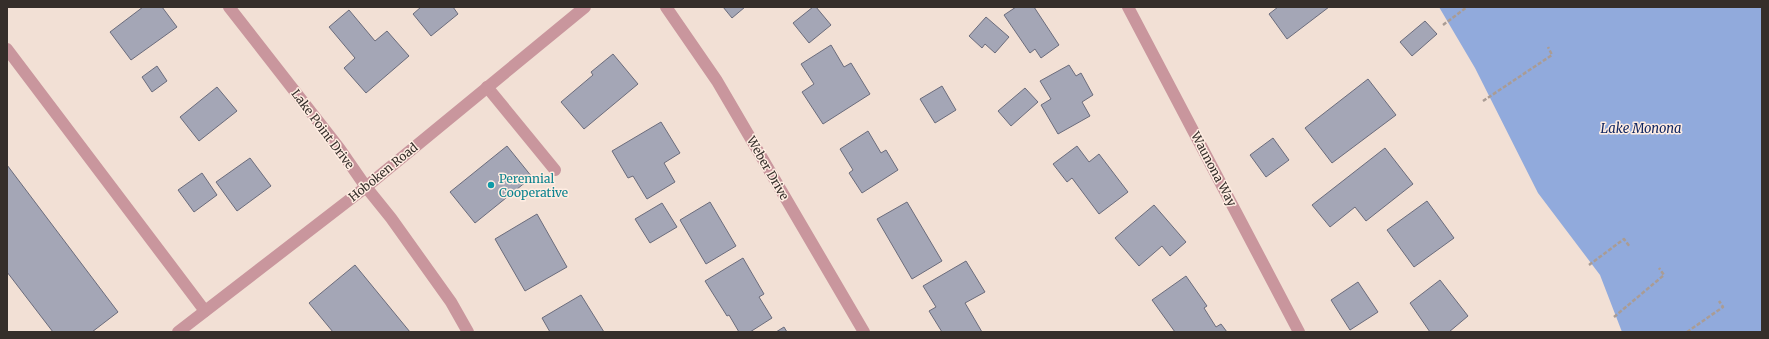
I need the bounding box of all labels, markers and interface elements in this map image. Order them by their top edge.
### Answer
street label: Lake Point Drive [288,86,358,172]
water label: Lake Monona [1600,120,1682,137]
street label: Waunona Way [1188,128,1240,209]
street label: Weber Drive [743,133,792,202]
street label: Hoboken Road [346,140,420,204]
place label: Perennial Cooperative [499,171,568,200]
marker: Perennial Cooperative [486,180,496,190]

